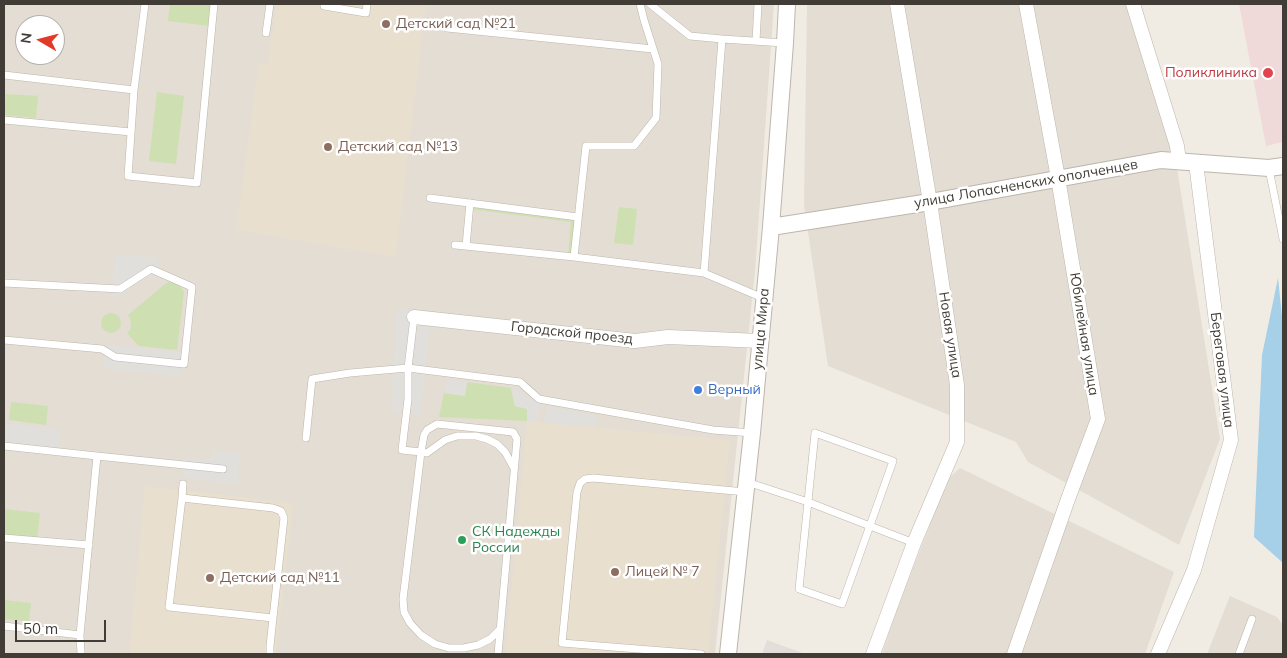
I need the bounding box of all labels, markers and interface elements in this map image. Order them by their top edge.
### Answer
north arrow [15,15,65,65]
place label: Детский сад №21 [396,16,516,32]
marker: Детский сад №21 [380,18,392,30]
text: N [16,32,36,45]
place label: Поликлиника [1165,65,1257,81]
marker: Поликлиника [1261,66,1275,80]
place label: Детский сад №13 [338,139,458,155]
marker: Детский сад №13 [322,141,334,153]
street label: улица Лопасненских ополченцев [913,156,1139,212]
street label: Юбилейная улица [1066,271,1102,397]
street label: улица Мира [749,287,773,371]
street label: Новая улица [935,291,965,379]
street label: Береговая улица [1207,311,1237,429]
street label: Городской проезд [510,318,634,348]
place label: Верный [708,382,761,398]
marker: Верный [692,384,704,396]
place label: СК Надежды России [472,524,560,556]
marker: СК Надежды России [456,534,468,546]
place label: Лицей № 7 [625,564,700,580]
marker: Лицей № 7 [609,566,621,578]
place label: Детский сад №11 [220,570,340,586]
marker: Детский сад №11 [204,572,216,584]
scale bar [18,610,109,642]
text: 50 m [23,619,58,638]

